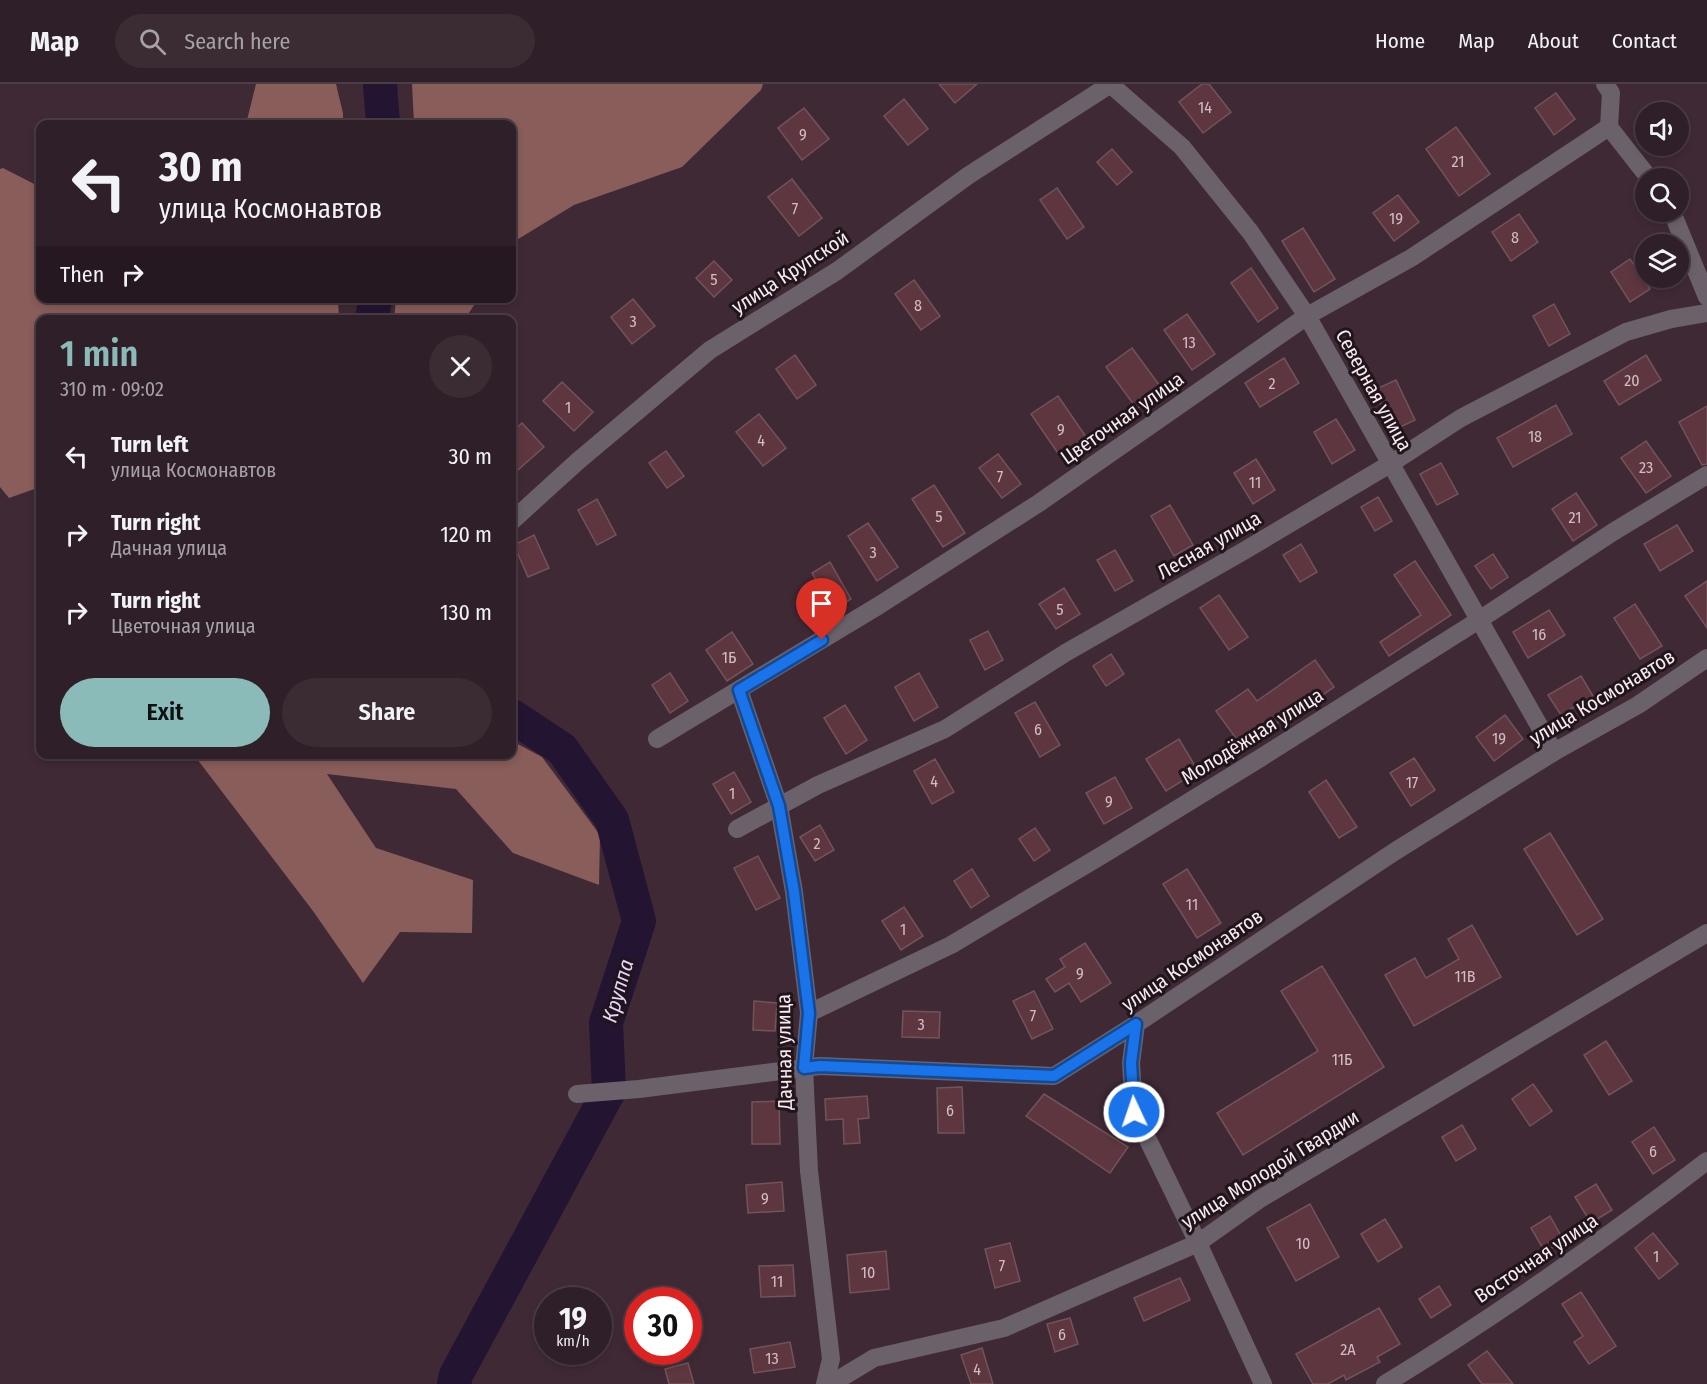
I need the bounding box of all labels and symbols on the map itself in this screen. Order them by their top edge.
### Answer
house number: 14 [1198,98,1212,117]
house number: 9 [799,125,807,144]
house number: 21 [1452,152,1464,171]
house number: 7 [792,199,799,218]
house number: 19 [1389,209,1403,228]
street label: улица Крупской [727,225,853,319]
house number: 8 [1511,228,1519,247]
house number: 5 [710,270,718,289]
house number: 8 [914,296,922,315]
house number: 3 [629,312,637,331]
street label: Северная улица [1331,325,1417,455]
house number: 13 [1182,333,1196,352]
street label: Цветочная улица [1056,367,1188,469]
house number: 20 [1624,371,1640,390]
house number: 2 [1268,374,1276,393]
house number: 1 [565,398,571,417]
house number: 9 [1057,420,1065,439]
house number: 18 [1528,427,1542,446]
house number: 4 [757,431,765,450]
house number: 23 [1639,458,1653,477]
house number: 7 [997,467,1004,486]
house number: 11 [1249,473,1261,492]
street label: Лесная улица [1153,506,1265,584]
house number: 5 [935,507,943,526]
house number: 21 [1569,508,1581,527]
house number: 3 [869,543,877,562]
pin [796,578,847,640]
house number: 5 [1056,600,1064,619]
house number: 16 [1532,625,1546,644]
street label: улица Космонавтов [1525,644,1679,750]
house number: 1Б [722,648,736,667]
street label: Молодёжная улица [1177,683,1327,789]
house number: 6 [1034,720,1042,739]
house number: 19 [1492,729,1506,748]
house number: 4 [930,772,938,791]
house number: 17 [1406,773,1419,792]
house number: 1 [729,784,735,803]
house number: 9 [1105,792,1113,811]
house number: 2 [813,834,821,853]
house number: 11 [1186,895,1198,914]
street label: улица Космонавтов [1117,904,1267,1016]
house number: 1 [900,920,906,939]
water label: Круппа [597,956,639,1026]
house number: 9 [1076,964,1084,983]
house number: 11В [1454,967,1476,986]
street label: Дачная улица [771,994,797,1111]
house number: 7 [1030,1006,1037,1025]
house number: 3 [917,1015,925,1034]
house number: 11Б [1332,1050,1352,1069]
position arrow [1102,1080,1166,1144]
house number: 6 [946,1101,954,1120]
street label: улица Молодой Гвардии [1177,1104,1363,1234]
house number: 6 [1649,1142,1657,1161]
house number: 9 [761,1189,769,1208]
street label: Восточная улица [1470,1208,1602,1308]
house number: 10 [1296,1234,1310,1253]
house number: 1 [1653,1247,1659,1266]
house number: 7 [999,1256,1006,1275]
house number: 10 [861,1263,875,1282]
house number: 11 [771,1272,783,1291]
speed limit sign: 30 [624,1287,702,1365]
house number: 6 [1058,1325,1066,1344]
house number: 2А [1340,1340,1356,1359]
house number: 13 [765,1349,779,1368]
house number: 4 [973,1360,981,1379]

